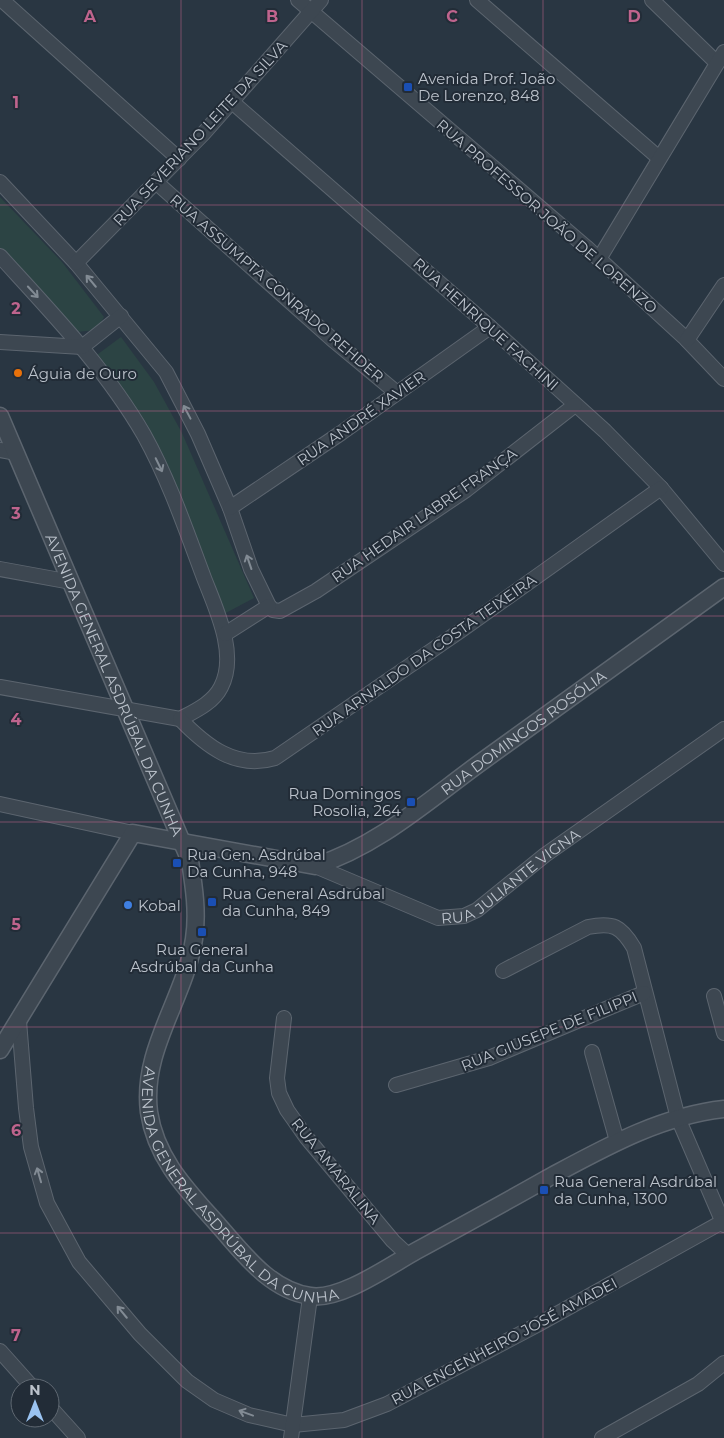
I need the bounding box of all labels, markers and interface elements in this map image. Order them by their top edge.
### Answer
text: A [83,7,97,26]
text: B [266,7,278,26]
text: C [446,7,458,26]
text: D [627,7,641,26]
street label: RUA SEVERIANO LEITE DA SILVA [109,36,291,230]
place label: Avenida Prof. João De Lorenzo, 848 [418,69,555,105]
marker: Avenida Prof. João De Lorenzo, 848 [402,81,414,93]
text: 1 [13,93,19,112]
street label: RUA PROFESSOR JOÃO DE LORENZO [433,115,661,317]
street label: RUA ASSUMPTA CONRADO REHDER [166,190,388,386]
street label: RUA HENRIQUE FACHINI [409,254,563,394]
one-way arrow [86,275,97,288]
one-way arrow [27,286,39,299]
text: 2 [11,299,21,318]
place label: Águia de Ouro [28,364,137,383]
street label: RUA ANDRÉ XAVIER [293,366,429,470]
marker: Águia de Ouro [12,367,24,379]
one-way arrow [181,405,191,420]
street label: RUA HEDAIR LABRE FRANÇA [328,443,521,586]
one-way arrow [154,458,164,473]
text: 3 [10,504,21,523]
street label: AVENIDA GENERAL ASDRÚBAL DA CUNHA [42,530,188,839]
one-way arrow [244,555,253,570]
street label: RUA ARNALDO DA COSTA TEIXEIRA [308,570,540,740]
street label: RUA DOMINGOS ROSÓLIA [437,666,610,799]
text: 4 [10,710,22,729]
place label: Rua Domingos Rosolia, 264 [288,784,401,820]
marker: Rua Domingos Rosolia, 264 [405,796,417,808]
street label: RUA JULIANTE VIGNA [440,824,583,927]
place label: Rua Gen. Asdrúbal Da Cunha, 948 [187,845,326,881]
marker: Rua Gen. Asdrúbal Da Cunha, 948 [171,857,183,869]
place label: Rua General Asdrúbal da Cunha, 849 [222,884,385,920]
place label: Kobal [138,896,181,915]
marker: Rua General Asdrúbal da Cunha, 849 [206,896,218,908]
marker: Kobal [122,899,134,911]
text: 5 [11,915,21,934]
marker: Rua General Asdrúbal da Cunha [196,926,208,938]
place label: Rua General Asdrúbal da Cunha [130,940,274,976]
street label: RUA GIUSEPE DE FILIPPI [458,987,640,1075]
street label: AVENIDA GENERAL ASDRÚBAL DA CUNHA [138,1065,341,1306]
street label: RUA AMARALINA [287,1114,385,1228]
text: 6 [11,1121,21,1140]
one-way arrow [34,1167,43,1183]
place label: Rua General Asdrúbal da Cunha, 1300 [554,1172,717,1208]
marker: Rua General Asdrúbal da Cunha, 1300 [538,1184,550,1196]
street label: RUA ENGENHEIRO JOSÉ AMADEI [388,1273,620,1409]
one-way arrow [116,1306,127,1319]
text: 7 [11,1326,21,1345]
north arrow [10,1378,60,1428]
text: N [29,1381,41,1399]
one-way arrow [239,1408,254,1417]

